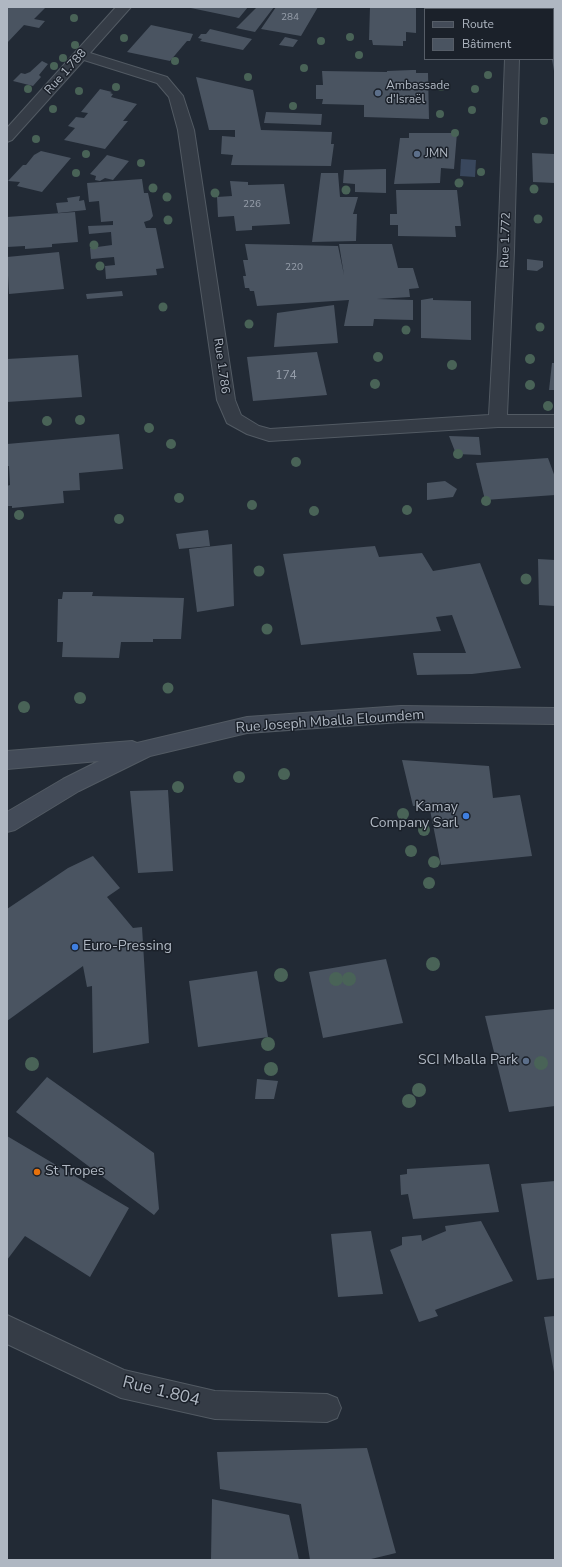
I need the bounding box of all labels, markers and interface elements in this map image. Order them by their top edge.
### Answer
legend [424,8,554,60]
house number: 284 [281,12,299,24]
text: Route [462,16,494,32]
text: Bâtiment [462,36,511,52]
street label: Rue 1.788 [42,46,90,98]
place label: Ambassade d'Israël [386,79,450,107]
marker: Ambassade d'Israël [373,88,383,98]
place label: JMN [425,147,448,161]
marker: JMN [412,149,422,159]
house number: 226 [243,199,261,211]
street label: Rue 1.772 [498,212,514,268]
house number: 220 [285,262,303,274]
street label: Rue 1.786 [210,337,232,395]
house number: 174 [275,369,297,383]
street label: Rue Joseph Mballa Eloumdem [235,707,425,737]
place label: Kamay Company Sarl [370,800,458,832]
marker: Kamay Company Sarl [461,811,471,821]
place label: Euro-Pressing [83,939,172,955]
marker: Euro-Pressing [70,942,80,952]
place label: SCI Mballa Park [418,1053,518,1069]
marker: SCI Mballa Park [521,1056,531,1066]
place label: St Tropes [45,1164,104,1180]
marker: St Tropes [32,1167,42,1177]
street label: Rue 1.804 [120,1373,202,1411]

